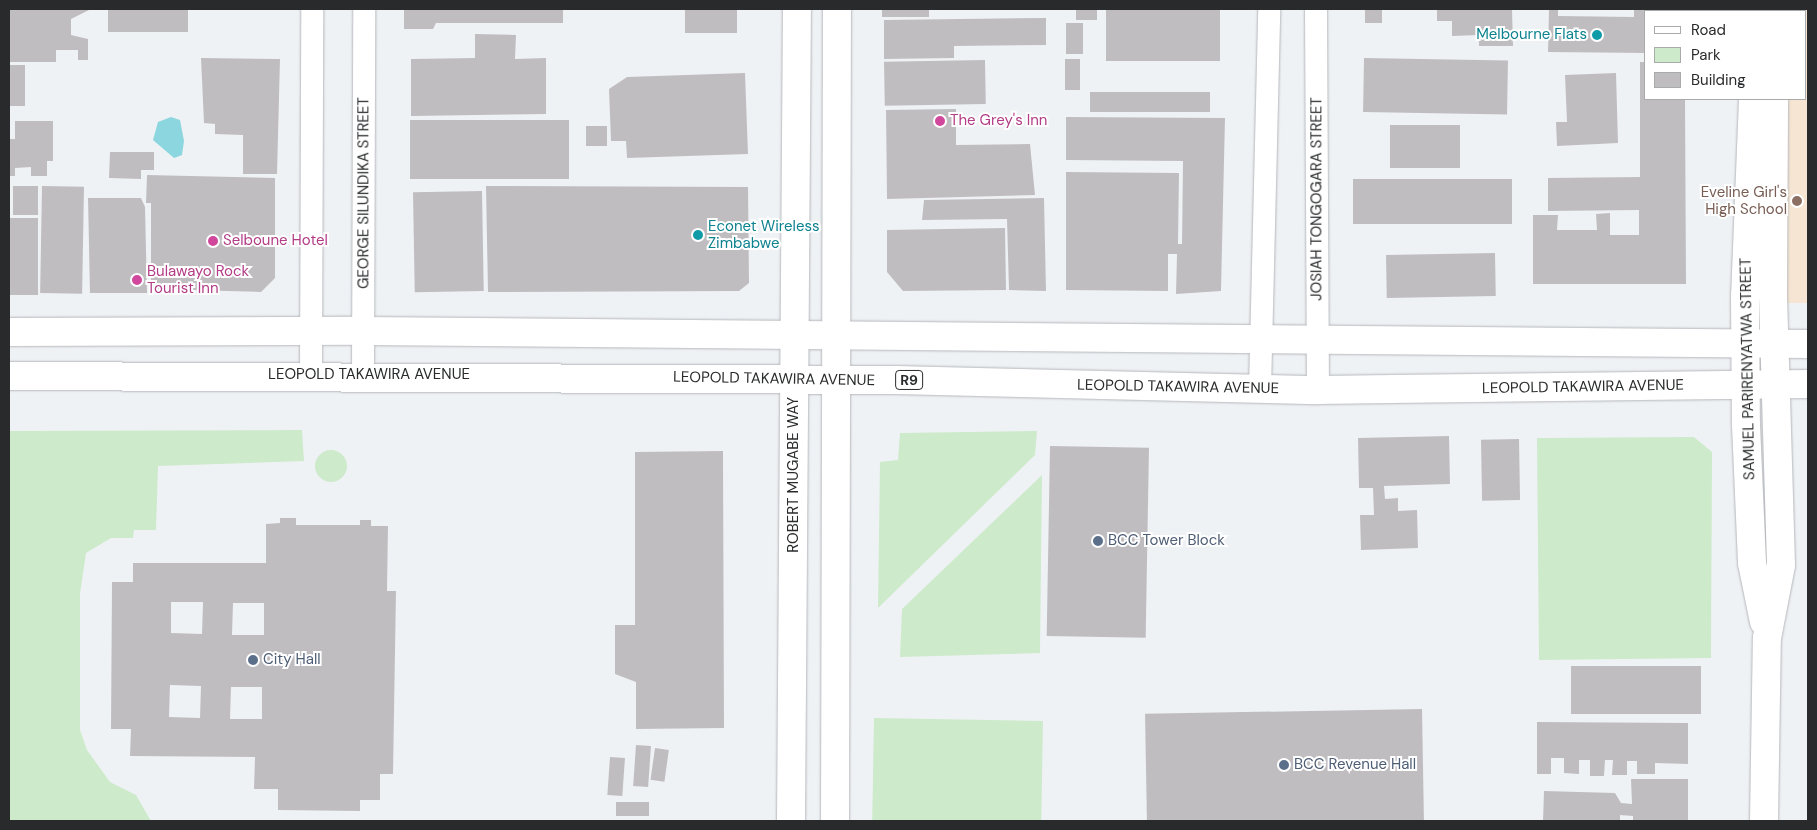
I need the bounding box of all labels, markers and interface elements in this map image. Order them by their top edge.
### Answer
legend [1644,10,1807,100]
text: Road [1691,20,1726,40]
place label: Melbourne Flats [1476,26,1587,44]
marker: Melbourne Flats [1591,29,1603,41]
text: Park [1691,45,1721,65]
text: Building [1691,70,1746,90]
street label: GEORGE SILUNDIKA STREET [355,97,373,289]
street label: JOSIAH TONGOGARA STREET [1308,97,1326,301]
place label: The Grey's Inn [950,112,1047,130]
marker: The Grey's Inn [934,115,946,127]
place label: Eveline Girl's High School [1701,183,1787,218]
marker: Eveline Girl's High School [1791,195,1803,207]
place label: Econet Wireless Zimbabwe [708,217,820,252]
marker: Econet Wireless Zimbabwe [692,229,704,241]
place label: Selboune Hotel [223,232,328,250]
marker: Selboune Hotel [207,235,219,247]
street label: SAMUEL PARIRENYATWA STREET [1737,258,1759,480]
place label: Bulawayo Rock Tourist Inn [147,262,249,297]
marker: Bulawayo Rock Tourist Inn [131,274,143,286]
street label: LEOPOLD TAKAWIRA AVENUE [268,366,470,384]
street label: LEOPOLD TAKAWIRA AVENUE [673,368,875,390]
road number: R9 [894,368,924,392]
street label: LEOPOLD TAKAWIRA AVENUE [1077,376,1279,398]
street label: LEOPOLD TAKAWIRA AVENUE [1482,376,1684,398]
street label: ROBERT MUGABE WAY [785,397,803,553]
place label: BCC Tower Block [1108,532,1225,550]
marker: BCC Tower Block [1092,535,1104,547]
place label: City Hall [263,651,321,669]
marker: City Hall [247,654,259,666]
place label: BCC Revenue Hall [1294,756,1416,774]
marker: BCC Revenue Hall [1278,759,1290,771]

